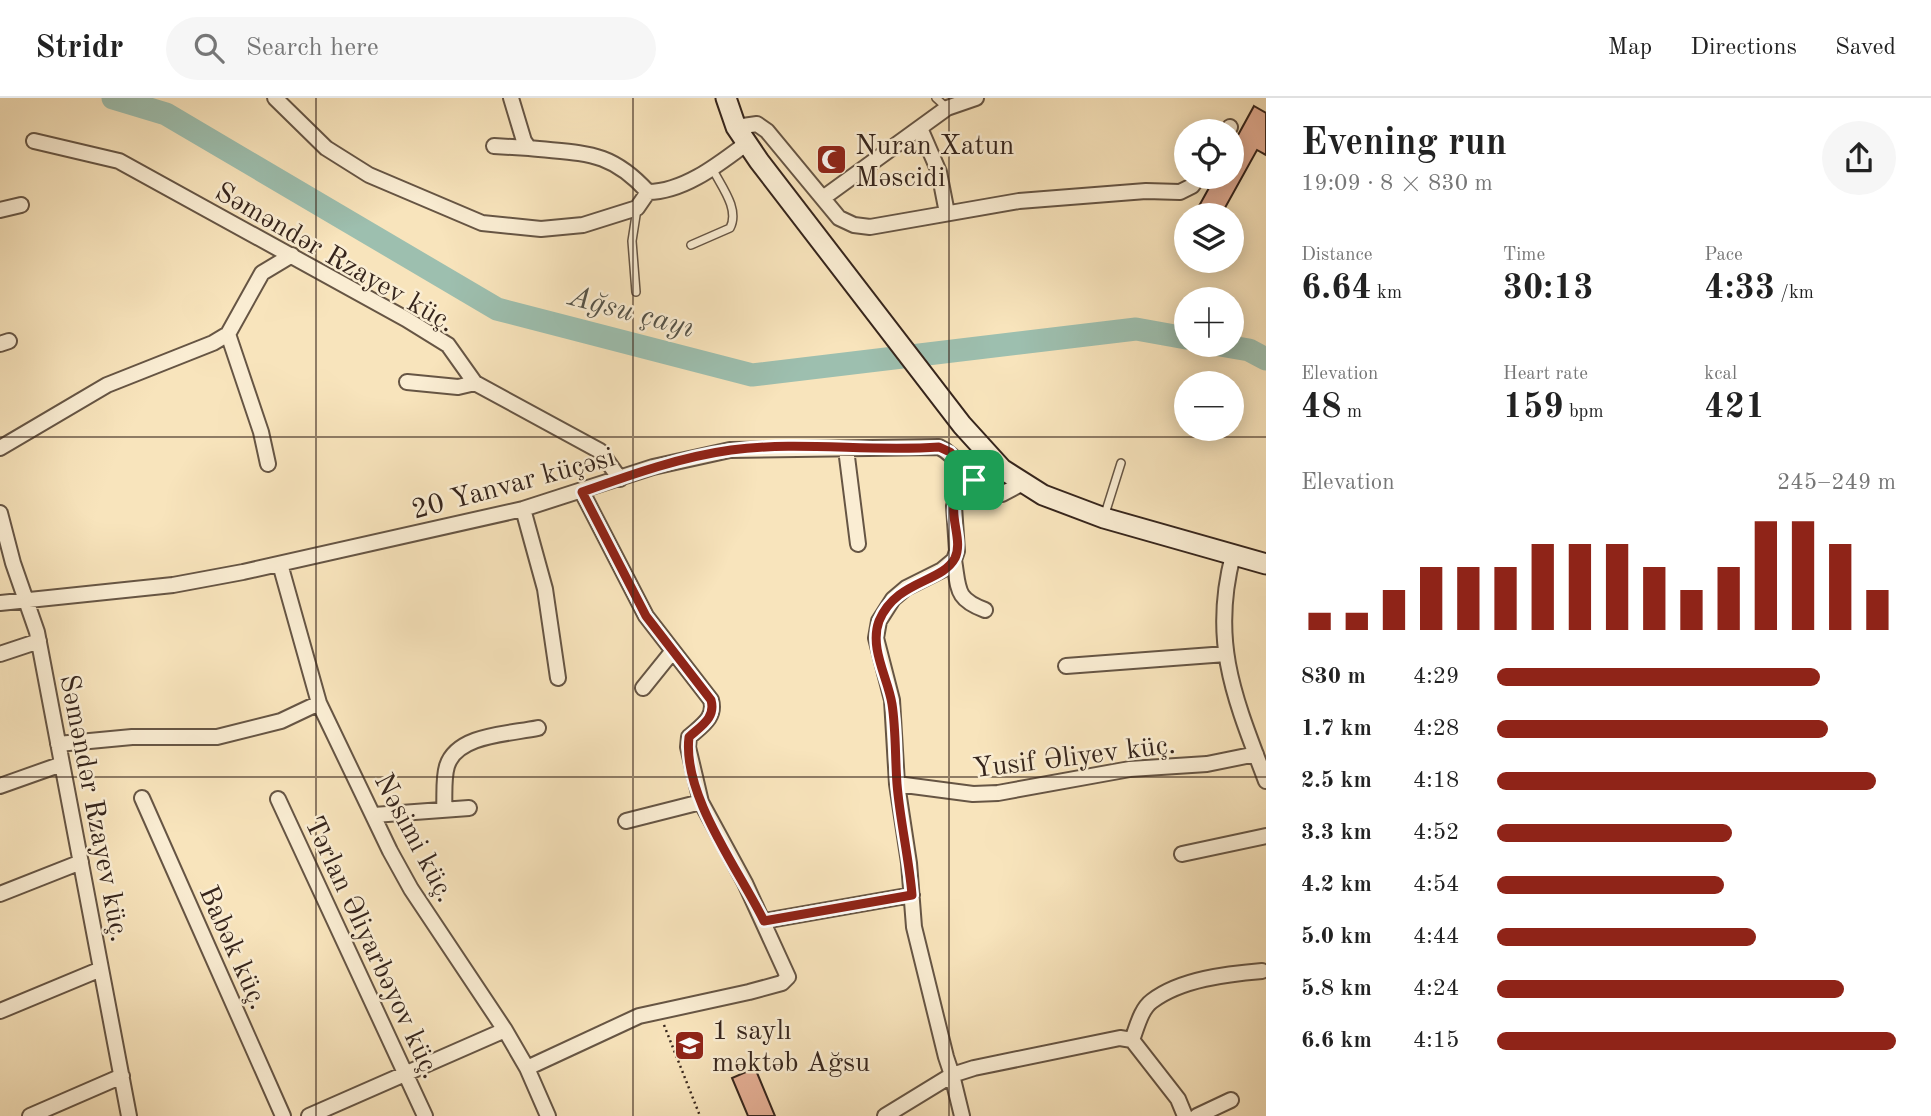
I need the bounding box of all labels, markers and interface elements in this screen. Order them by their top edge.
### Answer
search box [166,17,656,80]
icon: search [190,29,228,67]
text: Stridr [35,32,124,65]
text: Search here [246,35,379,61]
text: Map [1608,36,1652,60]
text: Directions [1690,36,1797,60]
text: Saved [1835,36,1896,60]
map controls [1174,119,1244,441]
button: locate [1174,119,1244,189]
button: share [1822,121,1896,195]
text: Evening run [1301,125,1507,163]
place label: Nuran Xatun Məscidi [855,133,1015,193]
mosque icon: Nuran Xatun Məscidi [815,143,849,177]
text: 19:09 · 8 × 830 m [1301,172,1493,195]
street label: Səməndər Rzayev küç. [210,179,459,339]
button: layers [1174,203,1244,273]
text: Distance [1301,246,1373,265]
text: Time [1503,246,1545,265]
text: Pace [1704,246,1743,265]
text: 6.64 [1301,271,1372,306]
text: 30:13 [1503,271,1594,306]
text: 4:33 [1704,271,1775,306]
water label: Ağsu çayı [564,281,697,344]
text: km [1372,284,1402,303]
text: /km [1775,284,1814,303]
button: + [1174,287,1244,357]
text: Elevation [1301,365,1378,384]
text: Heart rate [1503,365,1588,384]
text: kcal [1704,365,1737,384]
button: − [1174,371,1244,441]
text: 48 [1301,390,1342,425]
text: 159 [1503,390,1564,425]
text: 421 [1704,390,1765,425]
text: m [1342,403,1362,422]
text: bpm [1564,403,1604,422]
street label: 20 Yanvar küçəsi [409,444,618,526]
pin [944,450,1004,510]
icon: arrive [955,461,993,499]
text: Elevation [1301,471,1395,494]
text: 245–249 m [1777,471,1896,494]
text: 830 m [1301,665,1366,688]
text: 4:29 [1413,665,1459,688]
street label: Səməndər Rzayev küç. [53,673,133,945]
text: 1.7 km [1301,717,1372,740]
text: 4:28 [1413,717,1459,740]
street label: Yusif Əliyev küç. [972,732,1177,784]
street label: Nəsimi küç. [368,769,459,907]
text: 2.5 km [1301,769,1372,792]
text: 4:18 [1413,769,1459,792]
street label: Tərlan Əliyarbəyov küç. [298,813,444,1084]
text: 3.3 km [1301,821,1372,844]
text: 4:52 [1413,821,1459,844]
text: 4.2 km [1301,873,1372,896]
text: 4:54 [1413,873,1459,896]
street label: Babək küç. [193,882,272,1014]
text: 5.0 km [1301,925,1372,948]
text: 4:44 [1413,925,1459,948]
text: 5.8 km [1301,977,1372,1000]
text: 4:24 [1413,977,1459,1000]
place label: 1 saylı məktəb Ağsu [712,1018,870,1078]
school or university icon: 1 saylı məktəb Ağsu [672,1028,706,1062]
text: 6.6 km [1301,1029,1372,1052]
text: 4:15 [1413,1029,1459,1052]

